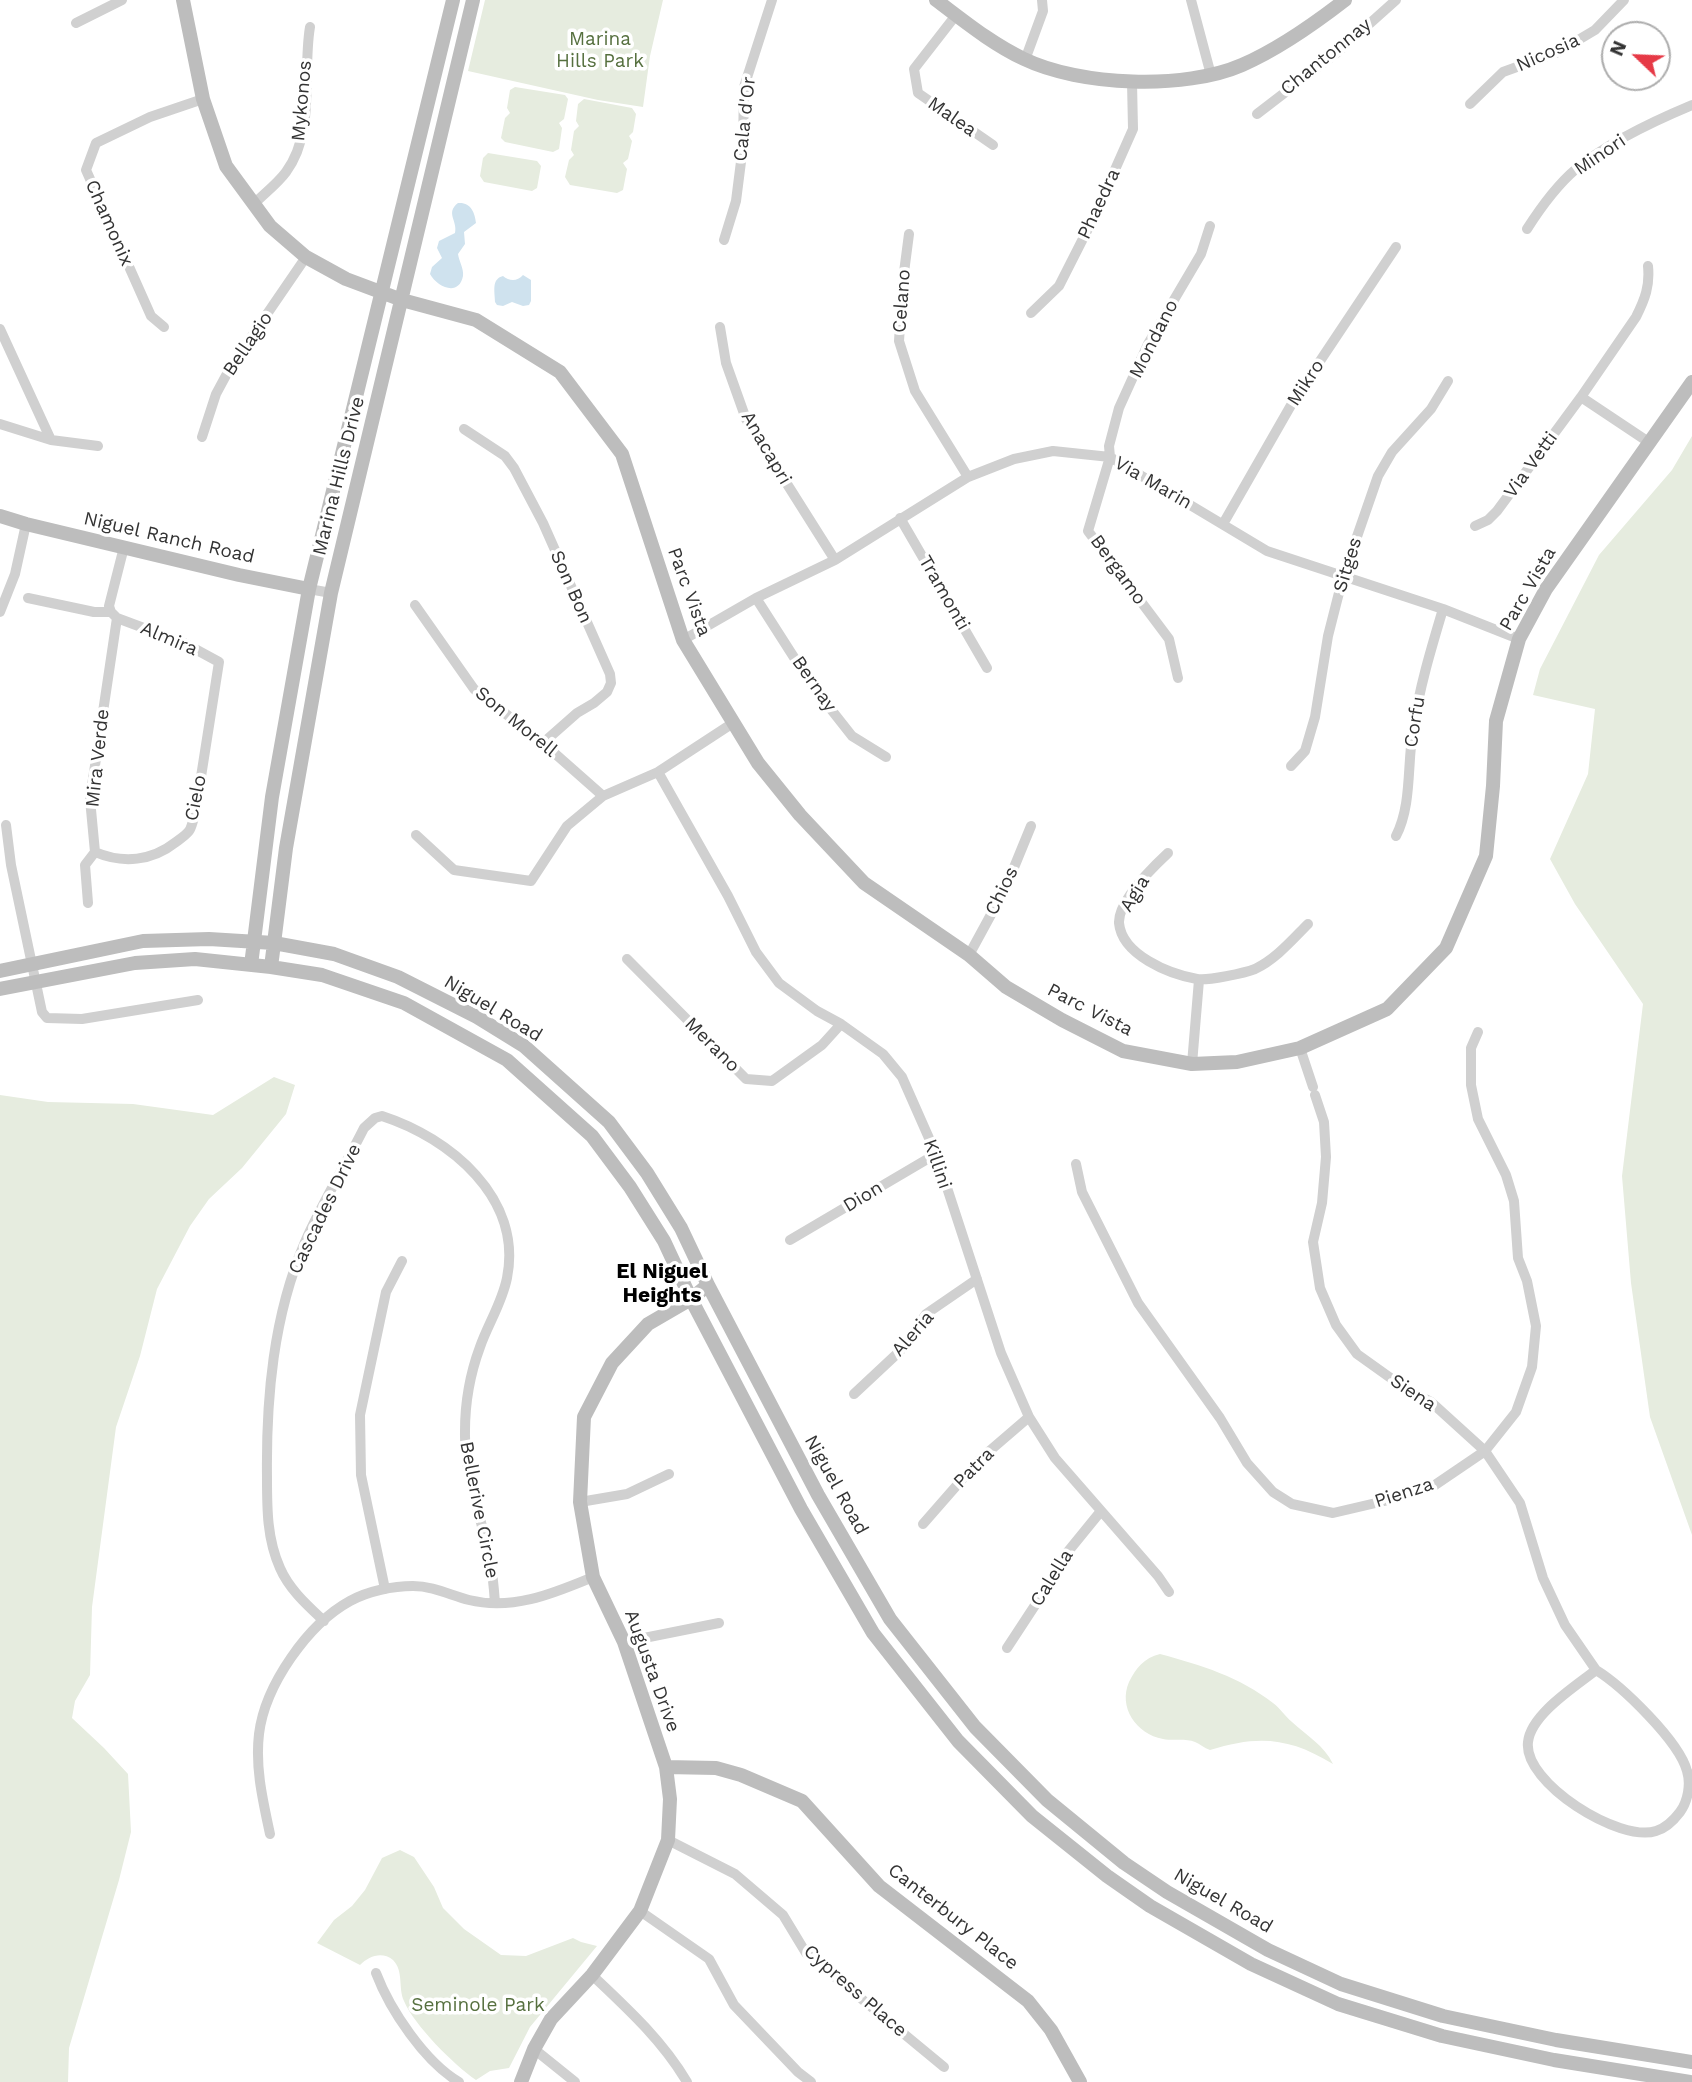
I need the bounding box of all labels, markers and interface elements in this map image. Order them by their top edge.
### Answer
street label: Chantonnay [1276,14,1376,100]
north arrow [1601,21,1671,91]
park label: Marina Hills Park [556,28,644,72]
street label: Nicosia [1513,29,1583,77]
text: N [1605,37,1631,59]
street label: Mykonos [287,60,317,142]
street label: Cala d'Or [729,76,761,162]
street label: Malea [923,92,981,142]
street label: Minori [1570,130,1630,180]
street label: Phaedra [1073,165,1125,243]
street label: Chamonix [80,176,138,270]
street label: Celano [888,268,916,334]
street label: Mondano [1125,296,1183,382]
street label: Bellagio [218,308,278,380]
street label: Mikro [1283,355,1329,411]
street label: Marina Hills Drive [308,394,370,558]
street label: Anacapri [736,407,796,489]
street label: Via Vetti [1499,427,1563,503]
street label: Via Marin [1110,452,1196,514]
street label: Niguel Ranch Road [81,507,257,569]
street label: Bergamo [1085,531,1151,609]
street label: Sitges [1329,535,1367,595]
street label: Parc Vista [1495,543,1561,635]
street label: Parc Vista [662,544,716,640]
street label: Son Bon [545,547,597,627]
street label: Tramonti [913,552,975,634]
street label: Almira [137,617,201,661]
street label: Bernay [787,652,841,716]
street label: Son Morell [470,682,562,762]
street label: Corfu [1400,695,1430,749]
street label: Mira Verde [82,708,114,808]
street label: Cielo [180,773,212,823]
street label: Chios [981,863,1023,919]
street label: Agia [1115,872,1155,916]
street label: Niguel Road [440,971,546,1047]
street label: Parc Vista [1043,979,1137,1041]
street label: Merano [680,1013,744,1077]
street label: Killini [918,1136,956,1192]
street label: Cascades Drive [284,1140,366,1278]
street label: Dion [839,1176,887,1218]
district label: El Niguel Heights [616,1259,708,1309]
street label: Aleria [887,1307,939,1361]
street label: Siena [1386,1369,1440,1417]
street label: Niguel Road [799,1431,873,1539]
street label: Bellerive Circle [455,1440,503,1580]
street label: Patra [949,1443,999,1493]
street label: Pienza [1372,1473,1436,1513]
street label: Calella [1026,1545,1078,1611]
street label: Augusta Drive [619,1607,685,1735]
street label: Canterbury Place [883,1859,1023,1975]
street label: Niguel Road [1169,1864,1277,1938]
street label: Cypress Place [799,1940,911,2042]
park label: Seminole Park [411,1994,545,2016]

